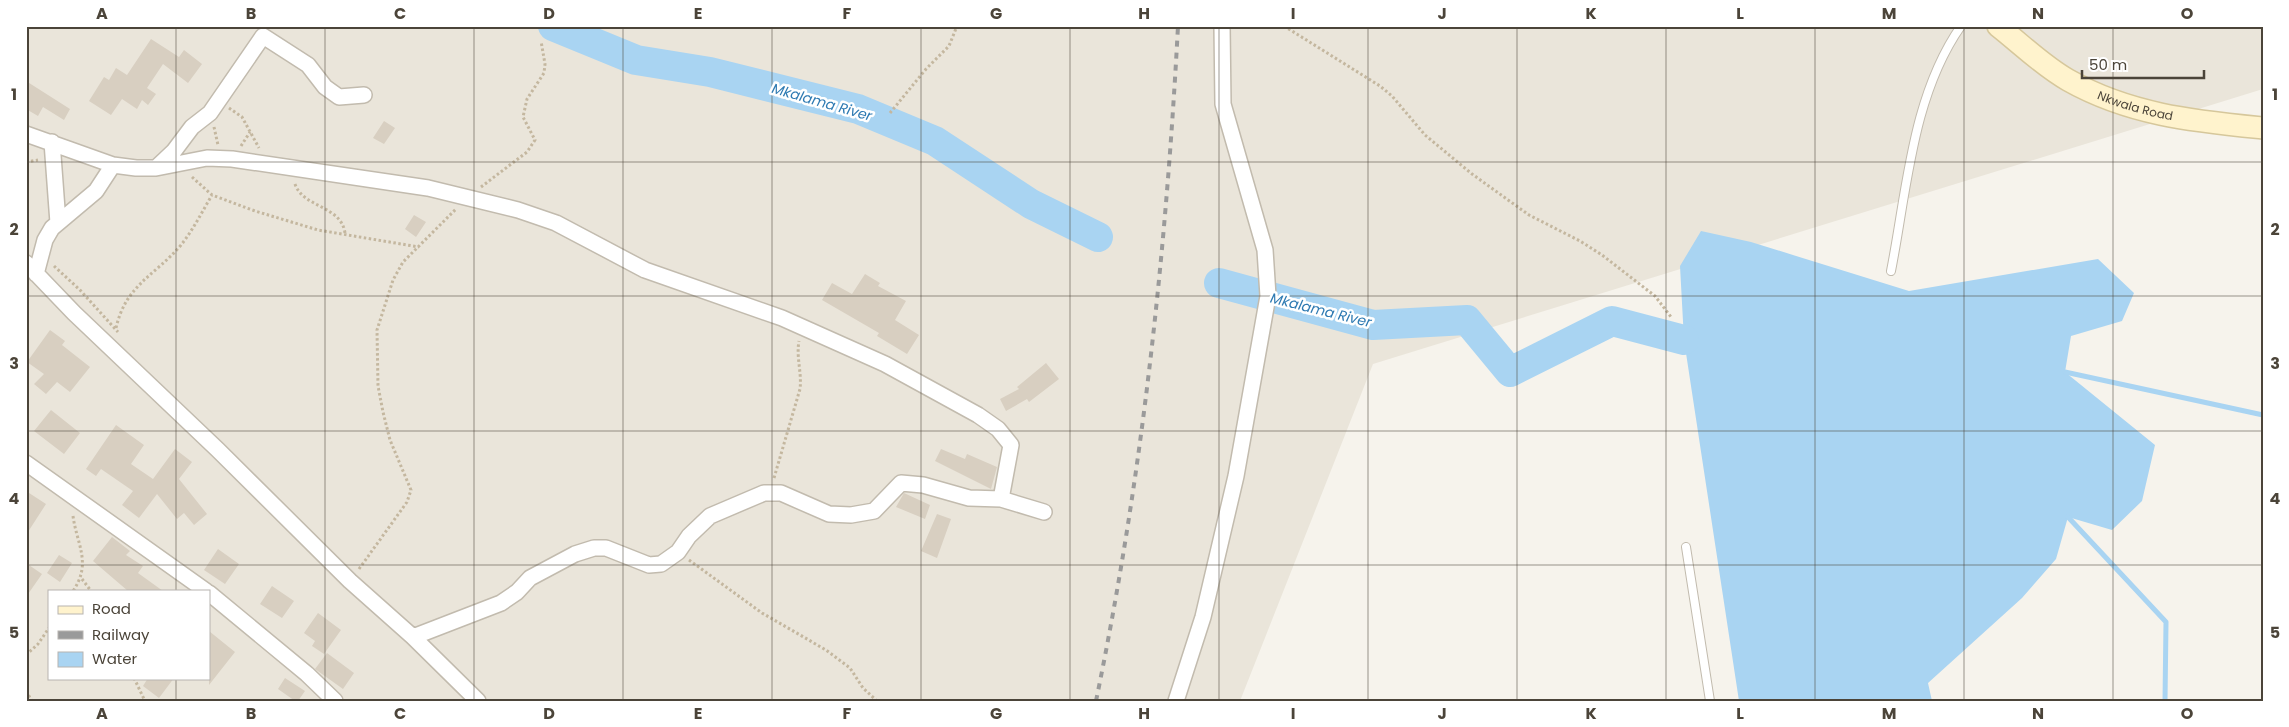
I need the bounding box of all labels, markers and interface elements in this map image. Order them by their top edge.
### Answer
text: A [96,2,108,25]
text: B [246,2,256,25]
text: C [394,2,406,25]
text: D [543,2,555,25]
text: E [694,2,702,25]
text: F [843,2,852,25]
text: G [990,2,1002,25]
text: H [1138,2,1150,25]
text: I [1291,2,1295,25]
text: J [1437,2,1447,25]
text: K [1585,2,1597,25]
text: L [1736,2,1744,25]
text: M [1882,2,1896,25]
text: N [2032,2,2044,25]
text: O [2181,2,2194,25]
scale bar [2082,48,2204,80]
text: 50 m [2089,54,2127,75]
water label: Mkalama River [770,78,875,126]
text: 1 [11,83,17,106]
text: 1 [2272,83,2278,106]
street label: Nkwala Road [2095,86,2175,124]
text: 2 [9,218,19,241]
text: 2 [2270,218,2280,241]
water label: Mkalama River [1268,288,1374,332]
text: 3 [9,352,19,375]
text: 3 [2270,352,2280,375]
text: 4 [9,487,20,510]
text: 4 [2270,487,2281,510]
legend [48,590,210,680]
text: Road [92,598,131,619]
text: 5 [9,621,19,644]
text: 5 [2270,621,2280,644]
text: Railway [92,624,150,645]
text: Water [92,648,138,669]
text: A [96,702,108,725]
text: B [246,702,256,725]
text: C [394,702,406,725]
text: D [543,702,555,725]
text: E [694,702,702,725]
text: F [843,702,852,725]
text: G [990,702,1002,725]
text: H [1138,702,1150,725]
text: I [1291,702,1295,725]
text: J [1437,702,1447,725]
text: K [1585,702,1597,725]
text: L [1736,702,1744,725]
text: M [1882,702,1896,725]
text: N [2032,702,2044,725]
text: O [2181,702,2194,725]

